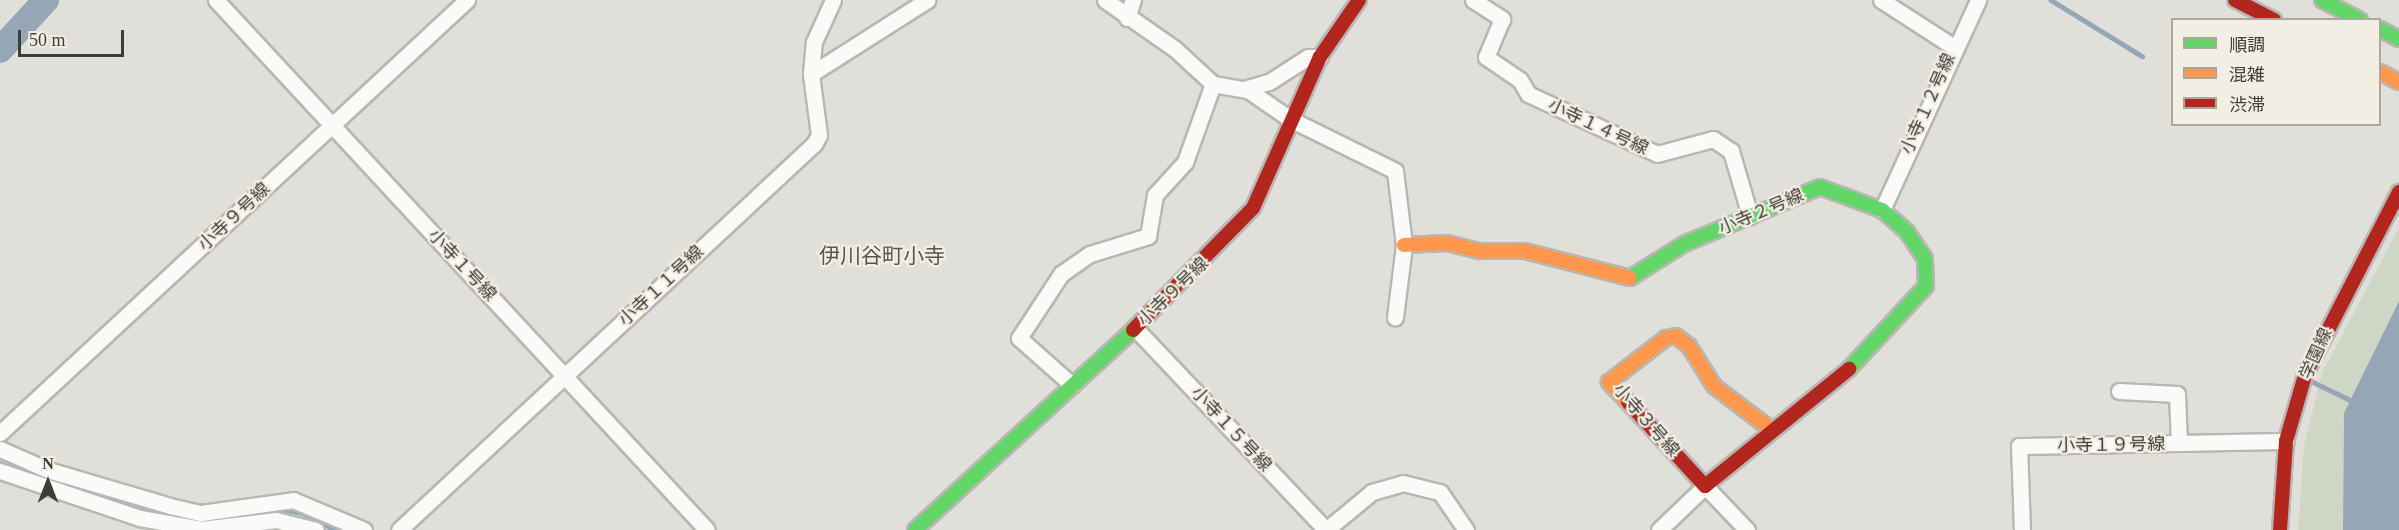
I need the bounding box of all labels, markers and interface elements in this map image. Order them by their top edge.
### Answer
scale bar [21,18,128,56]
legend [2171,18,2381,126]
text: 50 m [29,30,66,50]
text: 順調 [2229,35,2265,55]
street label: 小寺１２号線 [1896,50,1960,158]
text: 混雑 [2229,65,2265,85]
street label: 小寺１４号線 [1544,94,1652,160]
text: 渋滞 [2229,95,2265,115]
street label: 小寺９号線 [194,178,274,256]
street label: 小寺２号線 [1715,184,1807,240]
street label: 小寺１号線 [423,225,501,305]
street label: 小寺１１号線 [614,241,708,331]
district label: 伊川谷町小寺 [819,243,945,269]
street label: 小寺９号線 [1133,253,1213,331]
street label: 学園線 [2295,325,2337,383]
street label: 小寺３号線 [1608,379,1684,461]
street label: 小寺１５号線 [1186,382,1276,476]
street label: 小寺１９号線 [2057,433,2165,457]
north arrow [18,452,78,512]
text: N [42,455,54,472]

